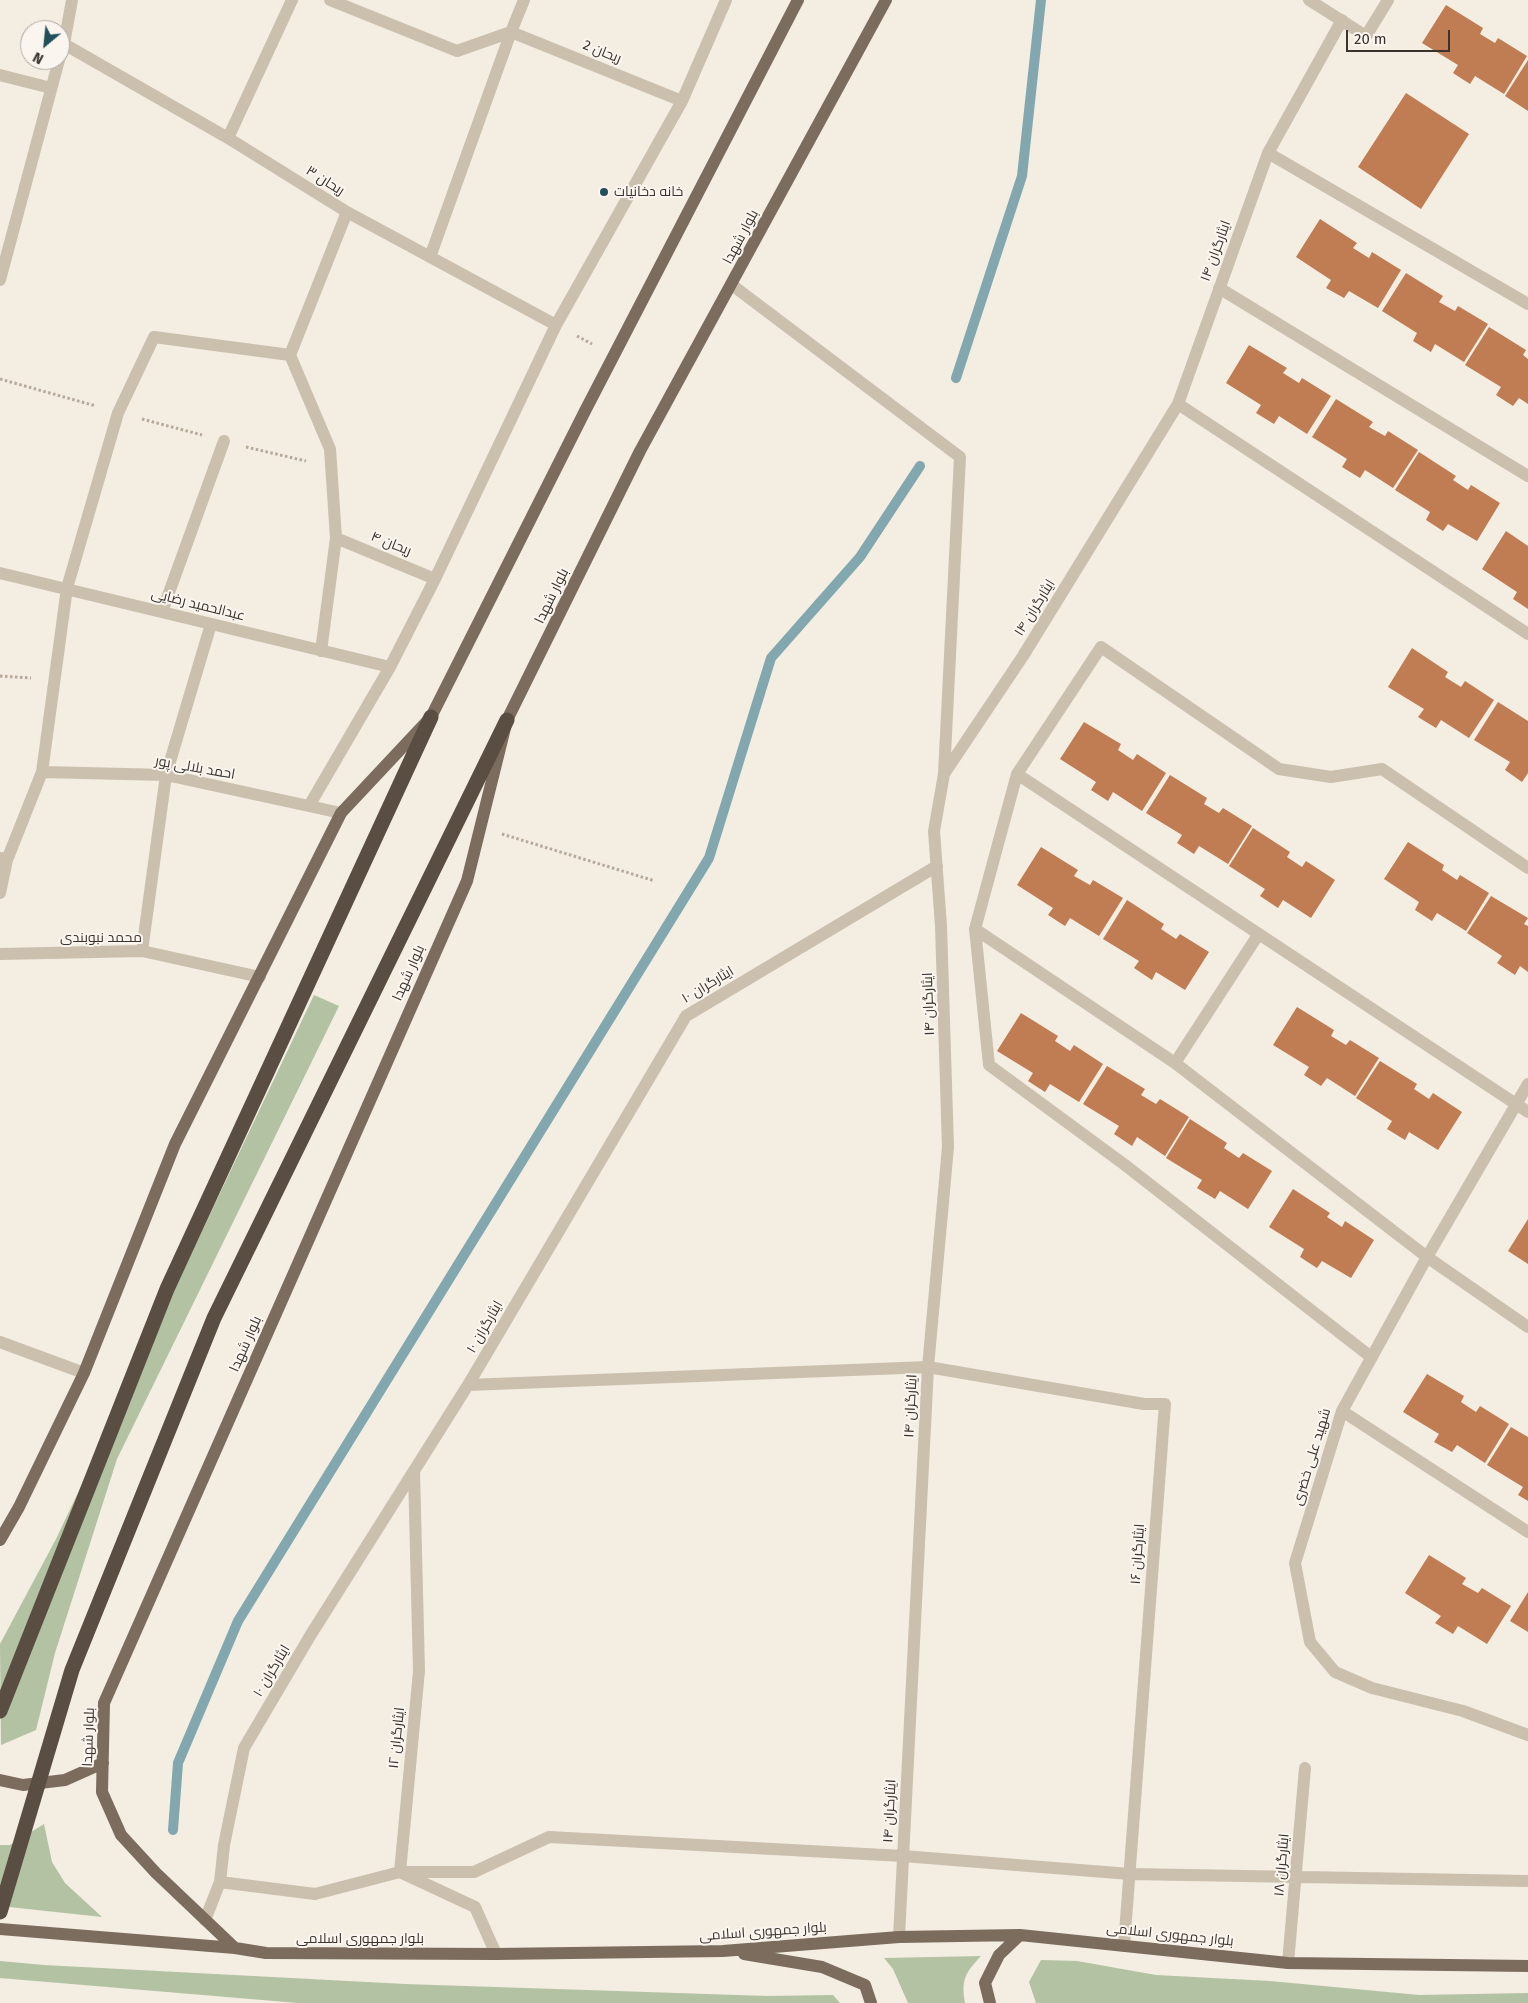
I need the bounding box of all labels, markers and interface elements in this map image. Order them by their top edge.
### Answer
north arrow [20,20,70,70]
scale bar [1348,20,1452,52]
text: 20 m [1354,30,1387,48]
street label: ریحان 2 [580,37,624,67]
text: N [30,48,46,67]
street label: ریحان ۳ [303,163,347,199]
place label: خانه دخانیات [614,184,683,200]
marker: خانه دخانیات [598,186,610,198]
street label: بلوار شهدا [720,207,762,267]
street label: ایثارگران ۱۴ [1197,218,1235,284]
street label: ریحان ۴ [368,528,414,560]
street label: بلوار شهدا [531,566,573,626]
street label: ایثارگران ۱۴ [1011,577,1059,639]
street label: عبدالحمید رضایی [149,585,247,625]
street label: احمد بلالی پور [154,753,236,783]
street label: محمد نبوبندی [60,930,142,946]
street label: بلوار شهدا [389,942,429,1004]
street label: ایثارگران ۱۰ [679,963,737,1007]
street label: ایثارگران ۱۴ [919,972,939,1036]
street label: ایثارگران ۱۰ [463,1298,507,1356]
street label: بلوار شهدا [226,1313,266,1375]
street label: ایثارگران ۱۴ [901,1374,921,1438]
street label: شهید علی خضری [1289,1406,1335,1508]
street label: ایثارگران ۱۶ [1127,1523,1149,1585]
street label: ایثارگران ۱۰ [250,1642,294,1700]
street label: ایثارگران ۱۲ [385,1706,409,1770]
street label: بلوار شهدا [80,1707,98,1767]
street label: ایثارگران ۱۴ [880,1779,900,1843]
street label: ایثارگران ۱۸ [1271,1833,1293,1897]
street label: بلوار جمهوری اسلامی [699,1919,827,1945]
street label: بلوار جمهوری اسلامی [1106,1920,1234,1950]
street label: بلوار جمهوری اسلامی [296,1931,424,1947]

